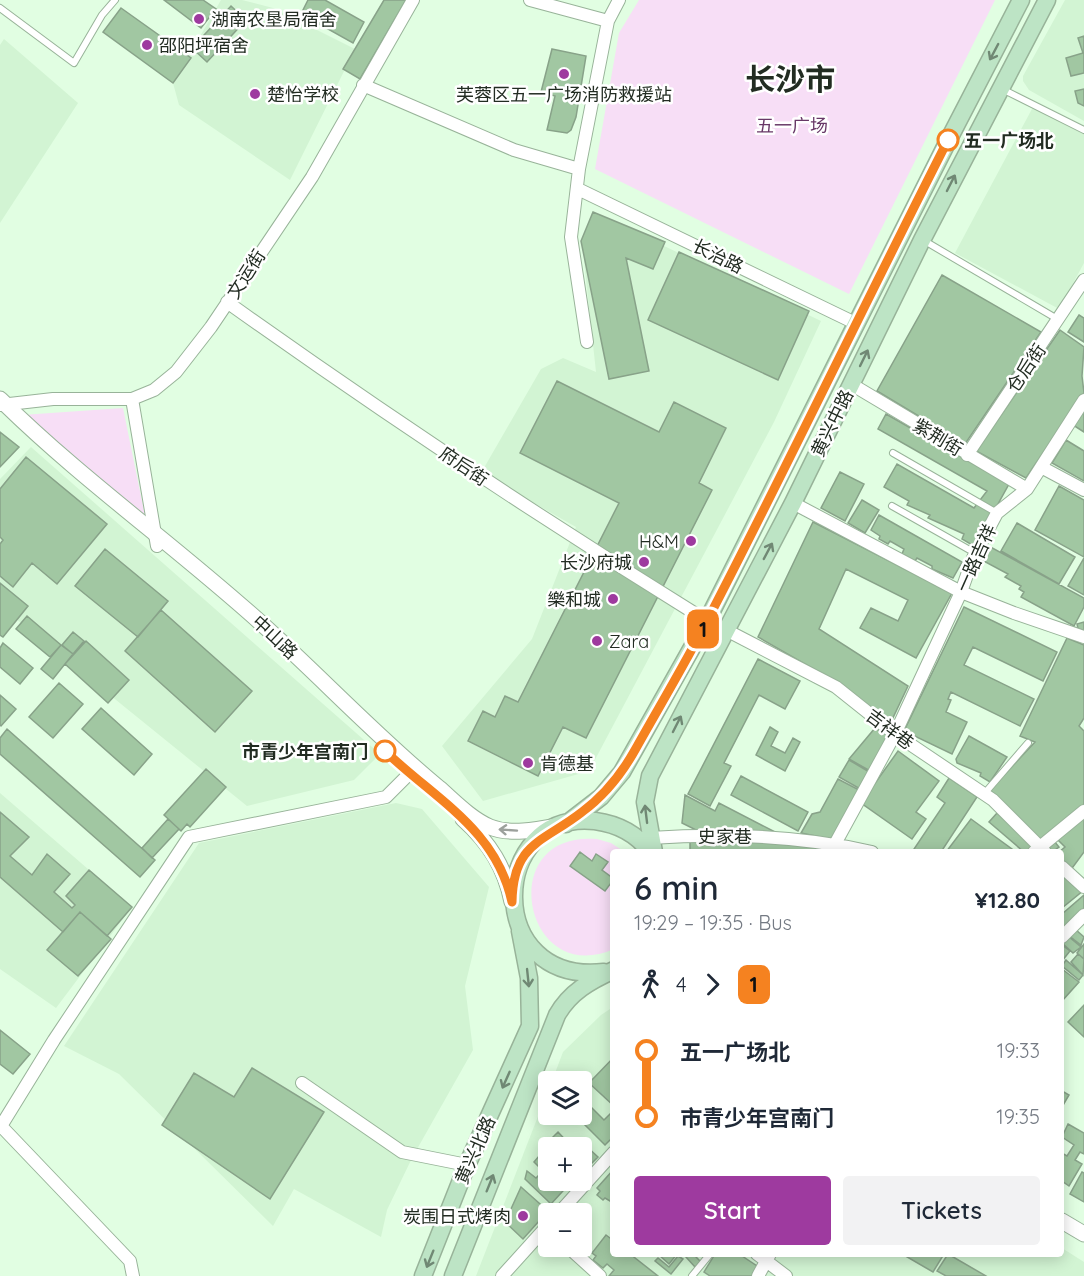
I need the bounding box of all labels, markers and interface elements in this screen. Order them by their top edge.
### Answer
place label: 湖南农垦局宿舍 [211,8,337,31]
marker: 湖南农垦局宿舍 [192,12,206,26]
place label: 邵阳坪宿舍 [159,34,249,57]
marker: 邵阳坪宿舍 [140,38,154,52]
one-way arrow [988,43,1000,60]
district label: 长沙市 [745,60,835,98]
marker: 芙蓉区五一广场消防救援站 [557,67,571,81]
place label: 楚怡学校 [267,83,339,106]
place label: 芙蓉区五一广场消防救援站 [456,83,672,106]
marker: 楚怡学校 [248,87,262,101]
park label: 五一广场 [756,114,828,137]
marker: 五一广场北 [937,129,959,151]
place label: 五一广场北 [964,129,1054,152]
one-way arrow [946,175,957,193]
street label: 长治路 [689,234,747,278]
street label: 文运街 [222,245,270,303]
street label: 仓后街 [1001,339,1051,397]
one-way arrow [858,349,870,367]
street label: 黄兴中路 [806,386,858,460]
street label: 紫荆街 [909,413,967,461]
street label: 府后街 [435,441,493,491]
street label: 一路吉祥 [951,520,1001,596]
place label: H&M [639,530,679,553]
marker: H&M [684,534,698,548]
one-way arrow [762,542,774,560]
place label: 长沙府城 [560,551,632,574]
marker: 长沙府城 [637,555,651,569]
place label: 樂和城 [547,588,601,611]
marker: 樂和城 [606,592,620,606]
street label: 中山路 [247,610,303,664]
line badge: 1 [684,610,722,648]
text: 1 [699,616,707,642]
place label: Zara [609,630,649,653]
marker: Zara [590,634,604,648]
street label: 吉祥巷 [862,704,918,754]
one-way arrow [671,716,683,733]
place label: 市青少年宫南门 [242,740,368,763]
marker: 市青少年宫南门 [374,740,396,762]
place label: 肯德基 [540,752,594,775]
marker: 肯德基 [521,756,535,770]
one-way arrow [640,805,651,824]
one-way arrow [499,824,519,835]
street label: 史家巷 [698,825,752,848]
text: 6 min [634,867,719,908]
text: ¥12.80 [975,886,1040,914]
text: 19:29 – 19:35 · Bus [634,910,792,935]
one-way arrow [523,968,534,988]
icon: walk [634,968,667,1001]
icon: forward [696,968,729,1001]
text: 1 [750,971,758,997]
text: 4 [676,972,687,997]
text: 五一广场北 [680,1038,790,1066]
text: 19:33 [997,1038,1040,1063]
one-way arrow [500,1070,512,1088]
map controls [538,1071,592,1257]
button: layers [538,1071,592,1125]
text: 市青少年宫南门 [680,1104,834,1132]
text: 19:35 [996,1104,1040,1129]
street label: 黄兴北路 [450,1112,500,1188]
button: + [538,1137,592,1191]
one-way arrow [485,1174,496,1192]
button: Start [634,1176,831,1245]
button: Tickets [843,1176,1040,1245]
button: − [538,1203,592,1257]
place label: 炭围日式烤肉 [403,1205,511,1228]
marker: 炭围日式烤肉 [516,1209,530,1223]
one-way arrow [424,1249,435,1268]

